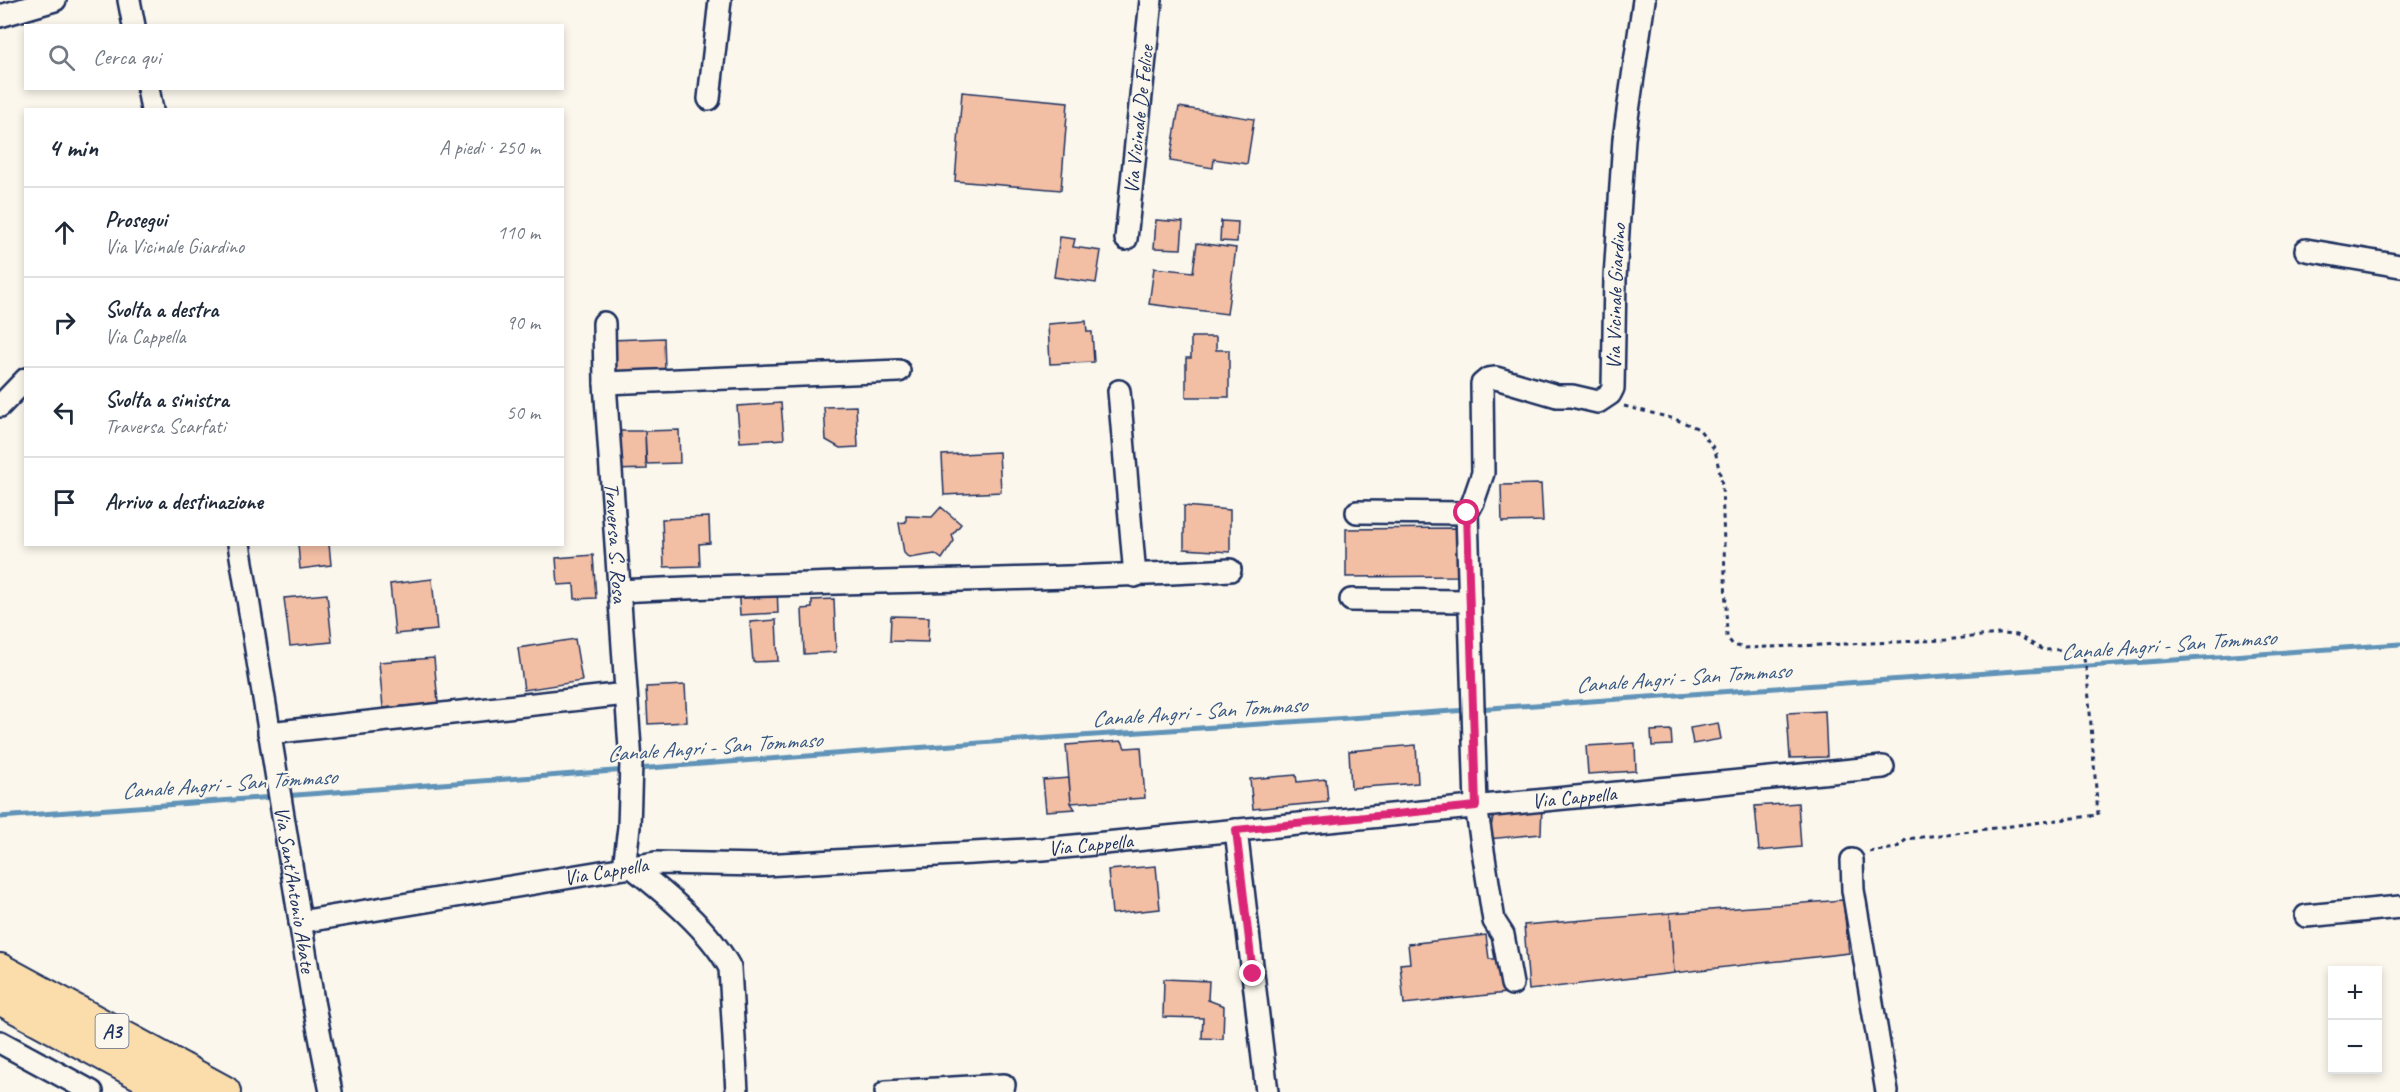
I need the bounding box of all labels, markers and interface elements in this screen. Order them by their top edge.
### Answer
search box [24,24,564,90]
icon: search [45,41,78,74]
street label: Via Vicinale De Felice [1118,42,1159,195]
text: Cerca qui [93,43,161,71]
text: 4 min [48,131,98,164]
text: A piedi · 250 m [439,135,540,160]
text: Prosegui [105,206,167,234]
icon: ahead [48,216,81,249]
text: 110 m [497,220,540,245]
street label: Via Vicinale Giardino [1600,221,1632,370]
text: Via Vicinale Giardino [105,234,244,259]
text: Svolta a destra [105,296,218,324]
icon: right [48,306,81,339]
text: 90 m [506,310,540,335]
text: Via Cappella [105,324,186,349]
text: Svolta a sinistra [105,386,229,414]
icon: left [48,396,81,429]
text: 50 m [506,400,540,425]
text: Traversa Scarfati [105,414,225,439]
street label: Traversa S. Rosa [599,482,633,605]
icon: arrive [48,486,81,519]
text: Arrivo a destinazione [105,488,263,516]
route start [1453,499,1479,525]
water label: Canale Angri - San Tommaso [2060,623,2279,666]
water label: Canale Angri - San Tommaso [1575,656,1794,699]
water label: Canale Angri - San Tommaso [1091,690,1310,733]
water label: Canale Angri - San Tommaso [606,725,825,768]
water label: Canale Angri - San Tommaso [121,762,340,805]
street label: Via Cappella [1531,780,1619,814]
street label: Via Sant'Antonio Abate [269,805,321,976]
street label: Via Cappella [1047,827,1135,861]
street label: Via Cappella [562,851,651,891]
route end [1239,960,1265,986]
map controls [2328,966,2382,1074]
button: + [2328,966,2382,1020]
road number: A3 [96,1014,128,1048]
button: − [2328,1020,2382,1074]

